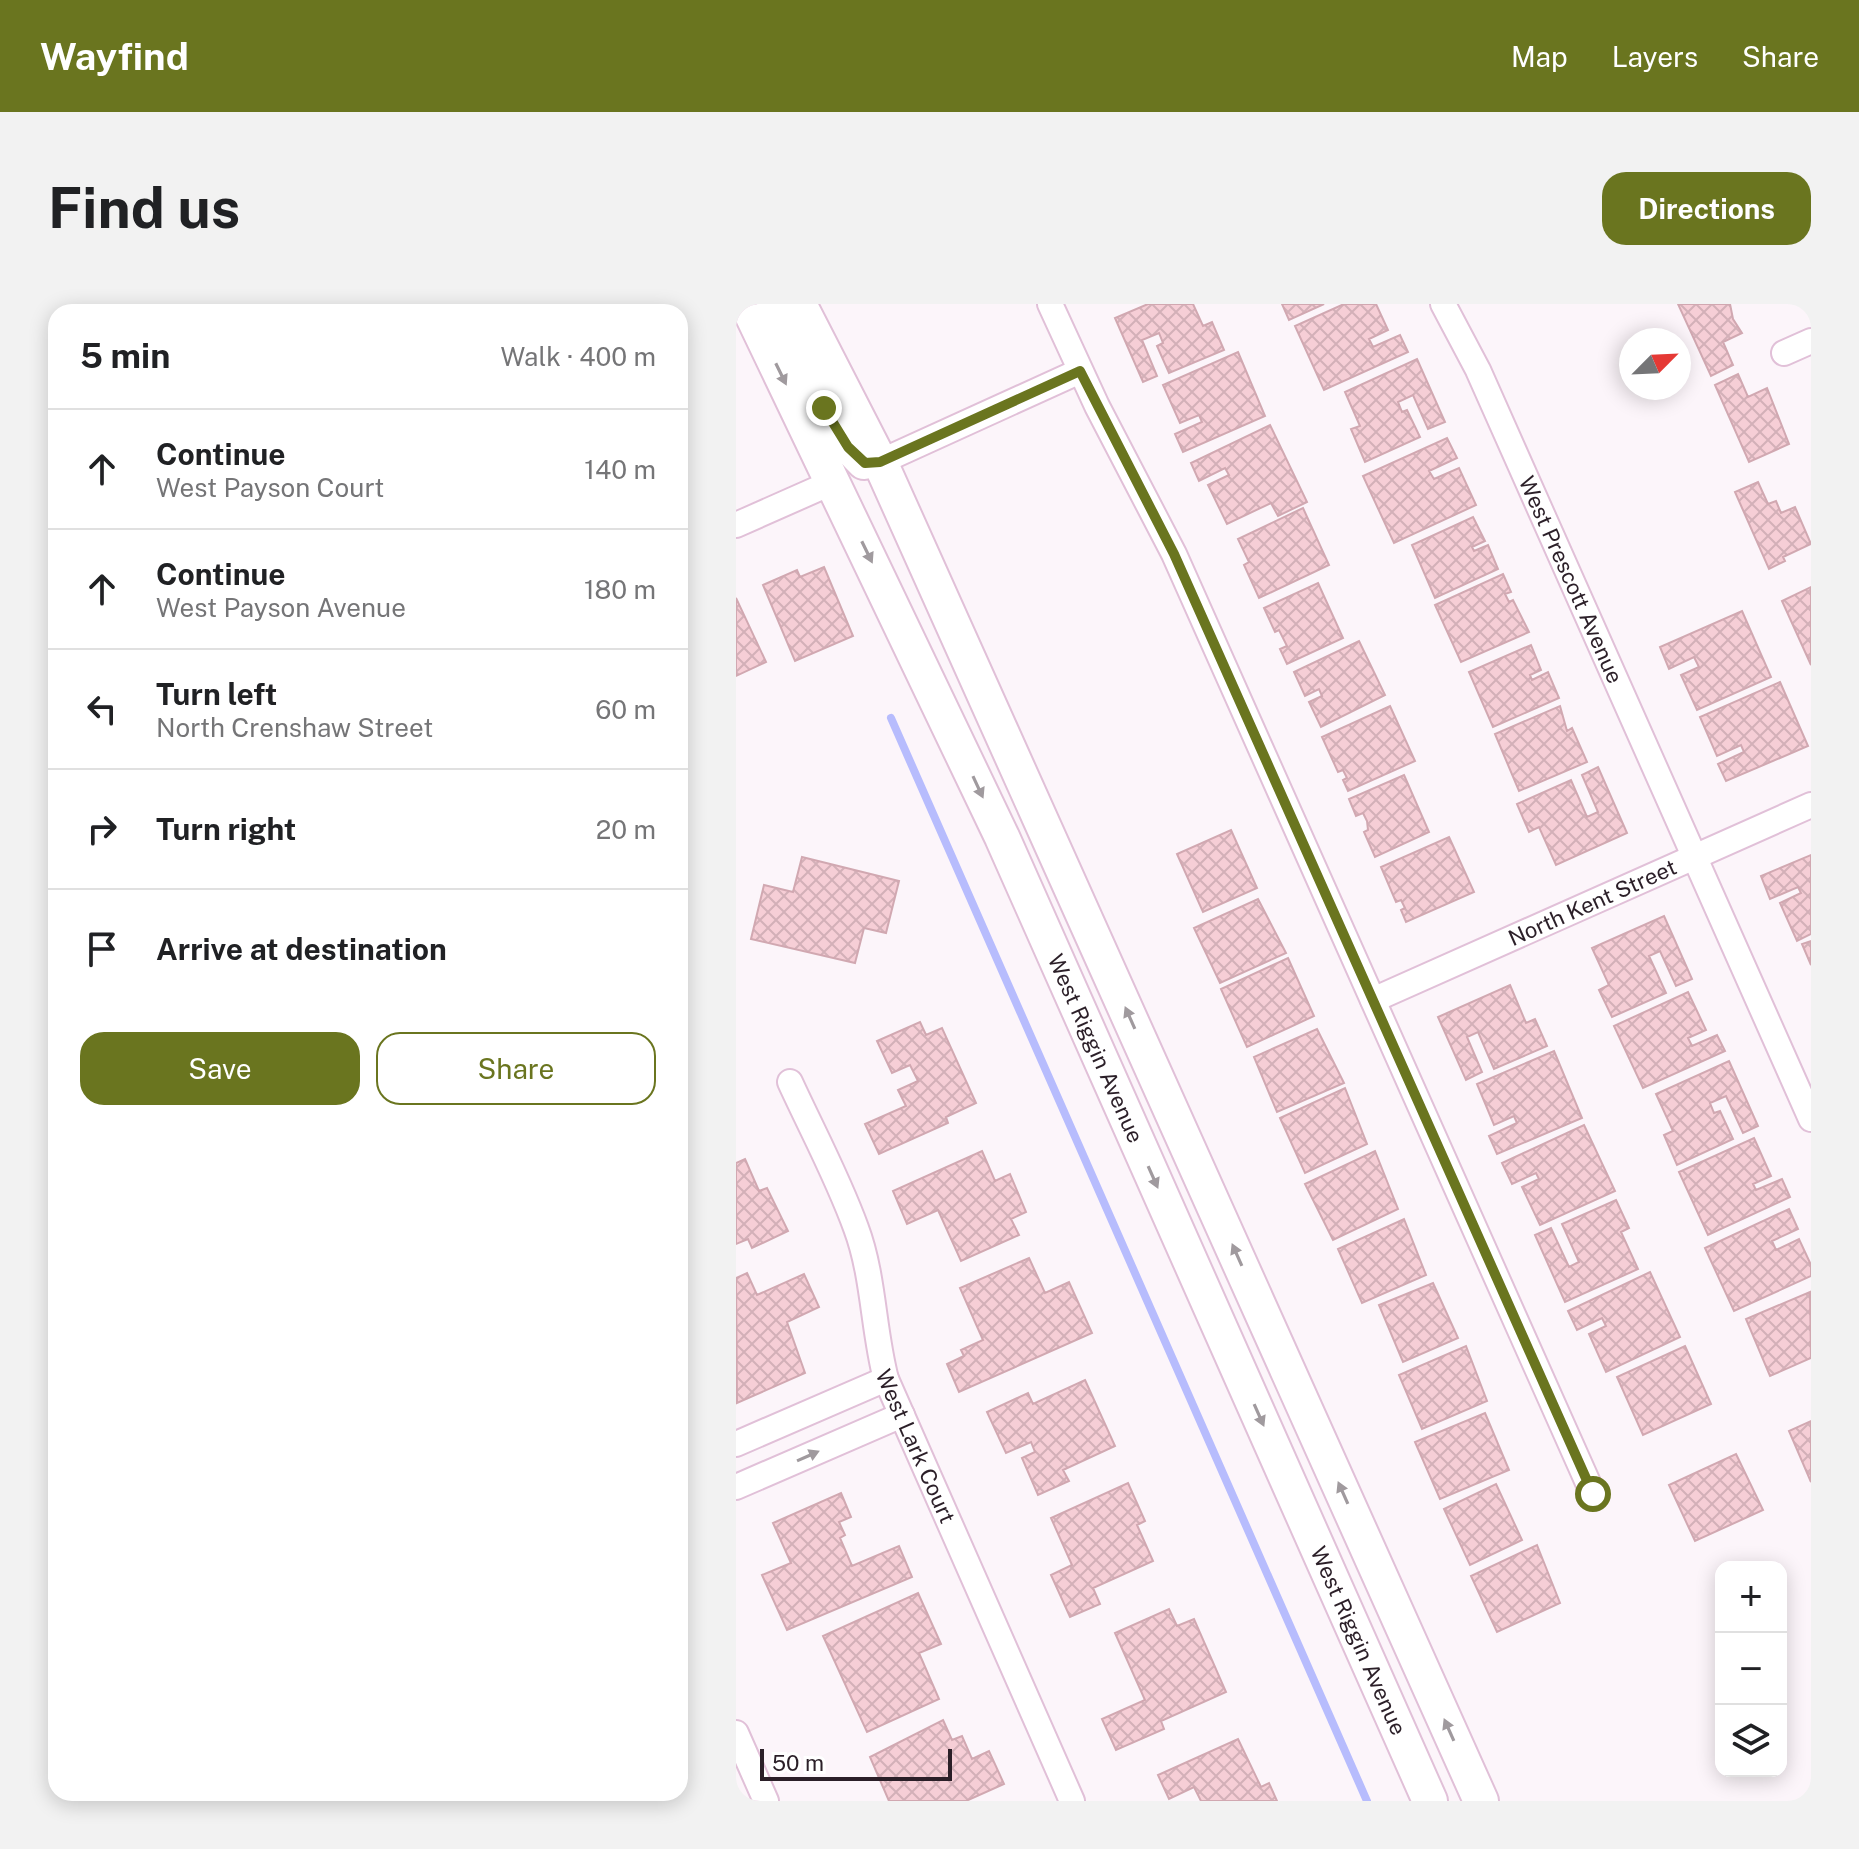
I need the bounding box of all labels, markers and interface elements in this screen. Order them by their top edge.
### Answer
text: Wayfind [40,34,189,79]
text: Map [1511,40,1568,73]
text: Layers [1612,40,1698,73]
text: Share [1742,40,1819,73]
button: Directions [1602,172,1811,245]
text: Find us [48,175,240,241]
north arrow [1619,328,1691,400]
text: 5 min [80,336,170,376]
text: Walk · 400 m [500,341,656,372]
one-way arrow [774,363,788,386]
route end [806,390,842,426]
text: Continue [156,436,286,472]
icon: ahead [80,447,124,491]
text: 140 m [584,454,656,485]
text: West Payson Court [156,472,384,503]
street label: West Prescott Avenue [1514,472,1629,687]
one-way arrow [860,541,873,564]
text: Continue [156,556,286,592]
icon: ahead [80,567,124,611]
text: 180 m [584,574,656,605]
text: West Payson Avenue [156,592,406,623]
text: Turn left [156,676,277,712]
icon: left [80,687,124,731]
text: 60 m [595,694,656,725]
text: North Crenshaw Street [156,712,433,743]
one-way arrow [972,775,985,799]
icon: right [80,807,124,851]
text: Turn right [156,811,296,847]
text: 20 m [596,814,656,845]
street label: North Kent Street [1504,854,1680,951]
icon: arrive [80,927,124,971]
text: Arrive at destination [156,931,447,967]
street label: West Riggin Avenue [1043,950,1149,1147]
one-way arrow [1123,1006,1137,1030]
button: Save [80,1032,360,1105]
button: Share [376,1032,656,1105]
one-way arrow [1147,1166,1160,1189]
one-way arrow [1230,1244,1243,1267]
street label: West Lark Court [870,1365,961,1527]
one-way arrow [1252,1403,1266,1427]
one-way arrow [796,1449,819,1463]
route start [1575,1476,1611,1512]
one-way arrow [1336,1481,1350,1504]
street label: West Riggin Avenue [1306,1542,1412,1739]
map controls [1715,1561,1787,1777]
button: + [1715,1561,1787,1633]
button: − [1715,1633,1787,1705]
button: layers [1715,1705,1787,1777]
one-way arrow [1443,1718,1456,1742]
scale bar [760,1745,952,1781]
text: 50 m [772,1750,824,1776]

